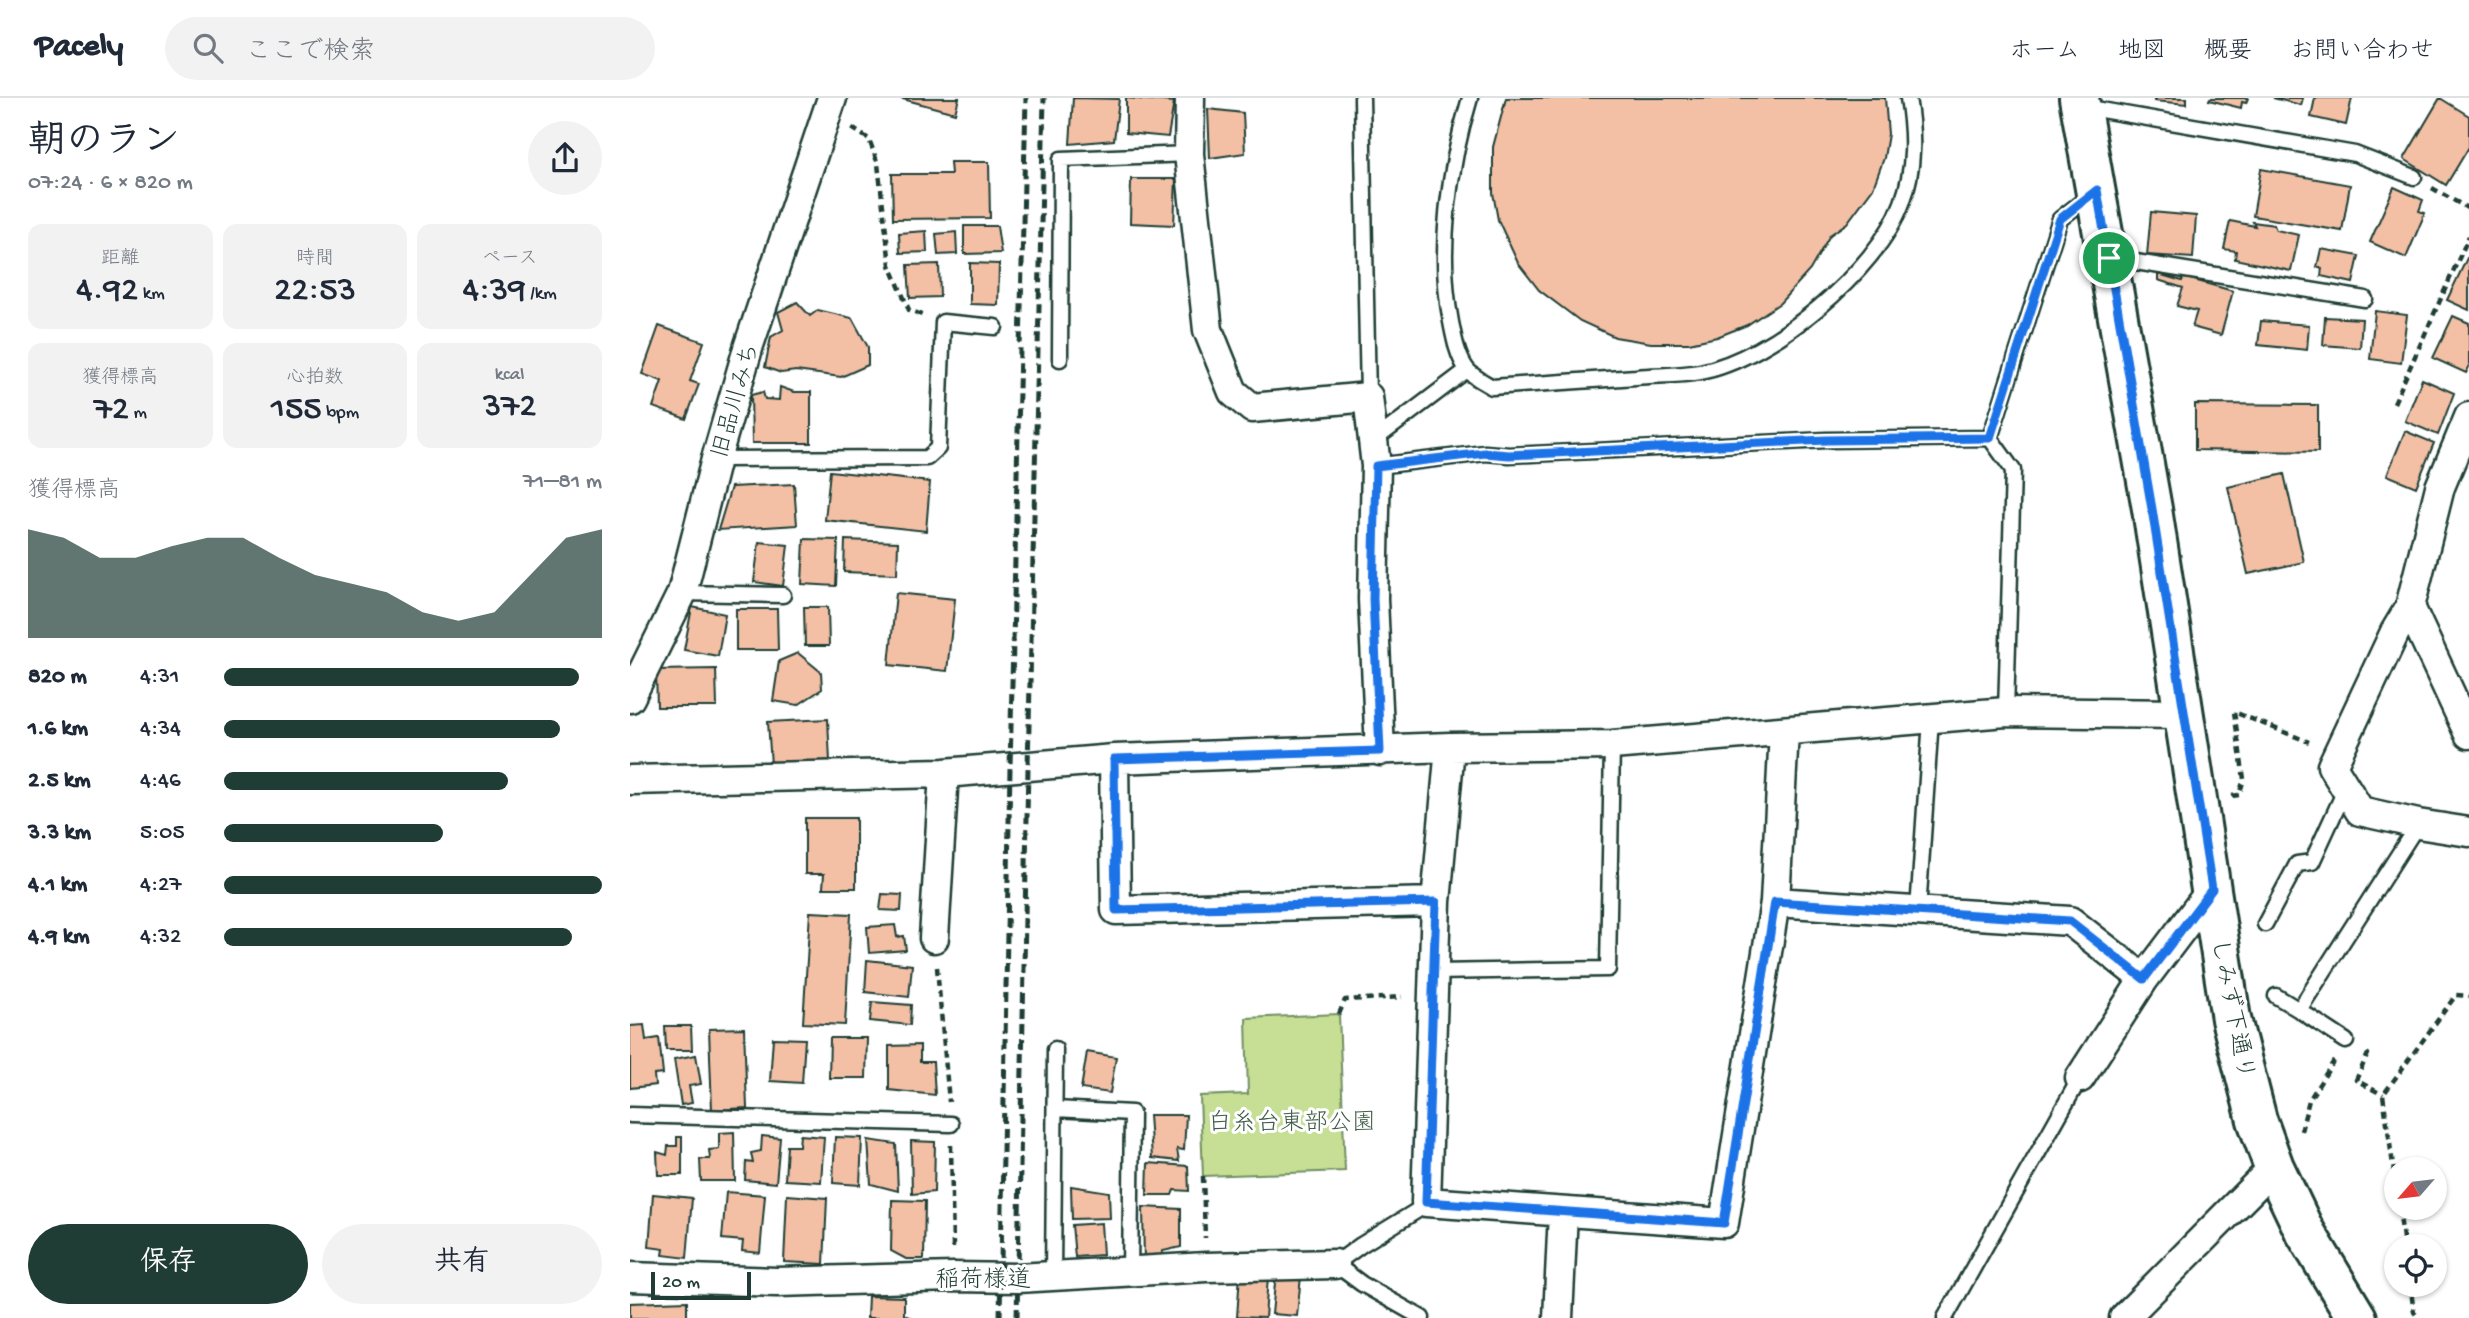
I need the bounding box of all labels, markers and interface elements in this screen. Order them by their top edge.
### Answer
search box [165,17,655,80]
text: Pacely [35,29,123,67]
icon: search [189,29,227,67]
text: ここで検索 [245,38,375,69]
text: ホーム [2009,38,2080,67]
text: 地図 [2118,38,2166,67]
text: 概要 [2204,38,2252,67]
text: お問い合わせ [2290,38,2434,67]
button: share [528,121,602,195]
text: 朝のラン [28,122,180,166]
text: 07:24 · 6 × 820 m [28,170,193,197]
pin [2079,228,2139,288]
icon: arrive [2090,239,2128,277]
text: 距離 [101,248,139,271]
text: 時間 [296,248,334,271]
text: ペース [482,248,538,271]
text: 4.92 [76,271,138,312]
text: 22:53 [274,271,356,312]
text: 4:39 [463,271,526,312]
text: km [138,283,165,306]
text: /km [526,283,557,306]
street label: 旧品川みち [707,340,768,462]
text: kcal [495,364,525,387]
text: 獲得標高 [82,367,158,390]
text: 心拍数 [286,367,344,390]
text: 372 [483,387,536,428]
text: 72 [94,390,129,431]
text: 155 [271,390,322,431]
text: m [129,402,147,425]
text: bpm [322,402,359,425]
text: 71–81 m [523,469,602,496]
text: 獲得標高 [28,478,120,505]
text: 820 m [28,664,87,691]
text: 4:31 [140,664,179,691]
text: 1.6 km [28,716,88,743]
text: 4:34 [140,716,181,743]
text: 2.5 km [28,768,91,795]
text: 4:46 [140,768,181,795]
text: 3.3 km [28,820,91,847]
text: 5:05 [140,820,184,847]
text: 4.1 km [28,872,87,899]
text: 4:27 [140,872,181,899]
text: 4.9 km [28,924,90,951]
text: 4:32 [140,924,181,951]
street label: しみず下通り [2203,937,2259,1083]
park label: 白糸台東部公園 [1208,1109,1376,1139]
north arrow [2384,1157,2446,1220]
map controls [2384,1157,2447,1297]
button: 保存 [28,1224,308,1304]
button: 共有 [322,1224,602,1304]
button: locate [2384,1234,2447,1297]
street label: 稲荷様道 [935,1266,1031,1296]
scale bar [651,1269,751,1301]
text: 20 m [662,1272,700,1295]

